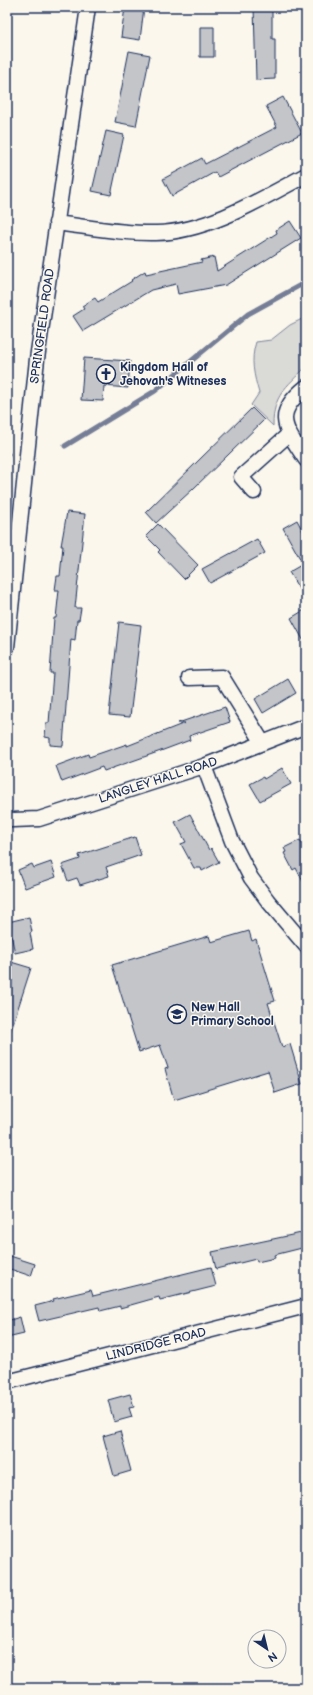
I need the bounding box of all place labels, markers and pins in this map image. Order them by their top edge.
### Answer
place label: Kingdom Hall of Jehovah's Witneses [120,360,226,389]
church icon: Kingdom Hall of Jehovah's Witneses [95,363,117,385]
place label: New Hall Primary School [191,1000,274,1029]
school or university icon: New Hall Primary School [166,1003,188,1025]

